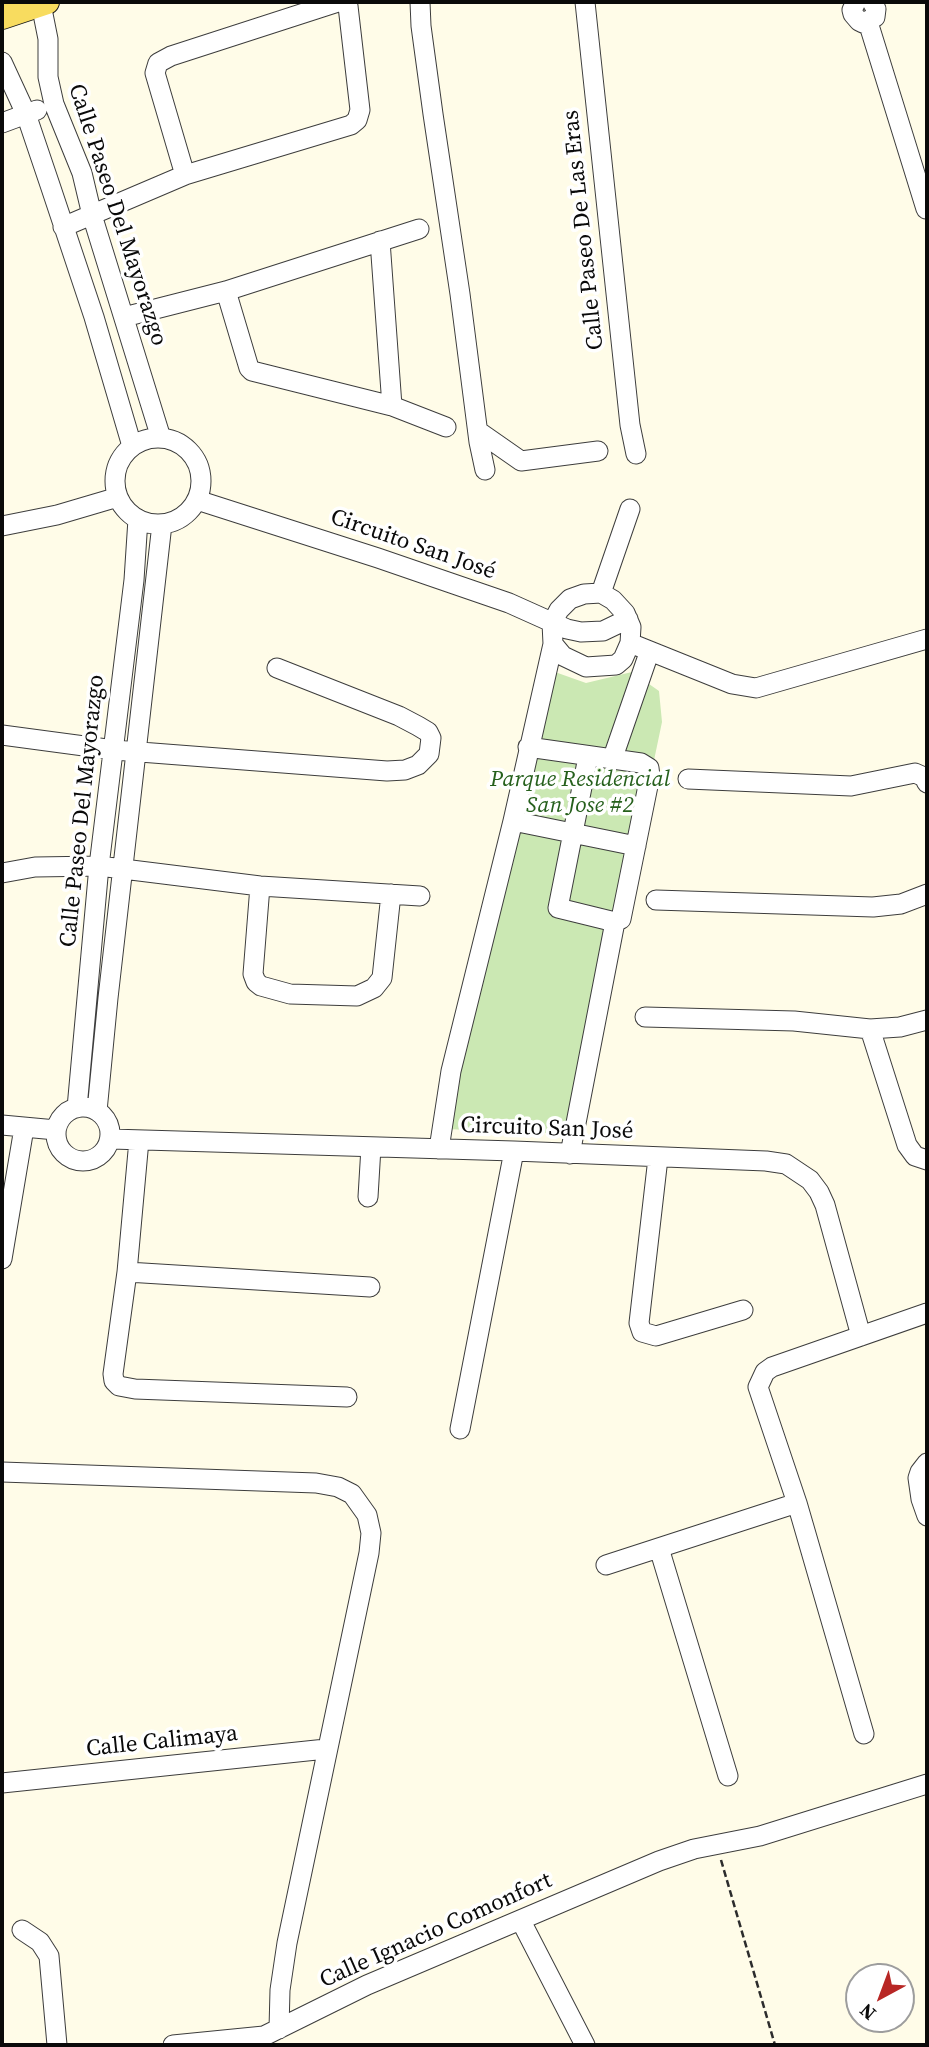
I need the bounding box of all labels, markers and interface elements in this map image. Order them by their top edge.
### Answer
street label: Calle Paseo Del Mayorazgo [62,81,172,349]
street label: Calle Paseo De Las Eras [558,109,610,351]
street label: Circuito San José [327,504,499,586]
street label: Calle Paseo Del Mayorazgo [55,673,111,949]
park label: Parque Residencial San Jose #2 [490,766,670,820]
street label: Circuito San José [460,1112,634,1146]
street label: Calle Calimaya [85,1720,239,1764]
street label: Calle Ignacio Comonfort [316,1867,556,1995]
north arrow [845,1963,915,2033]
text: N [854,1998,881,2027]

